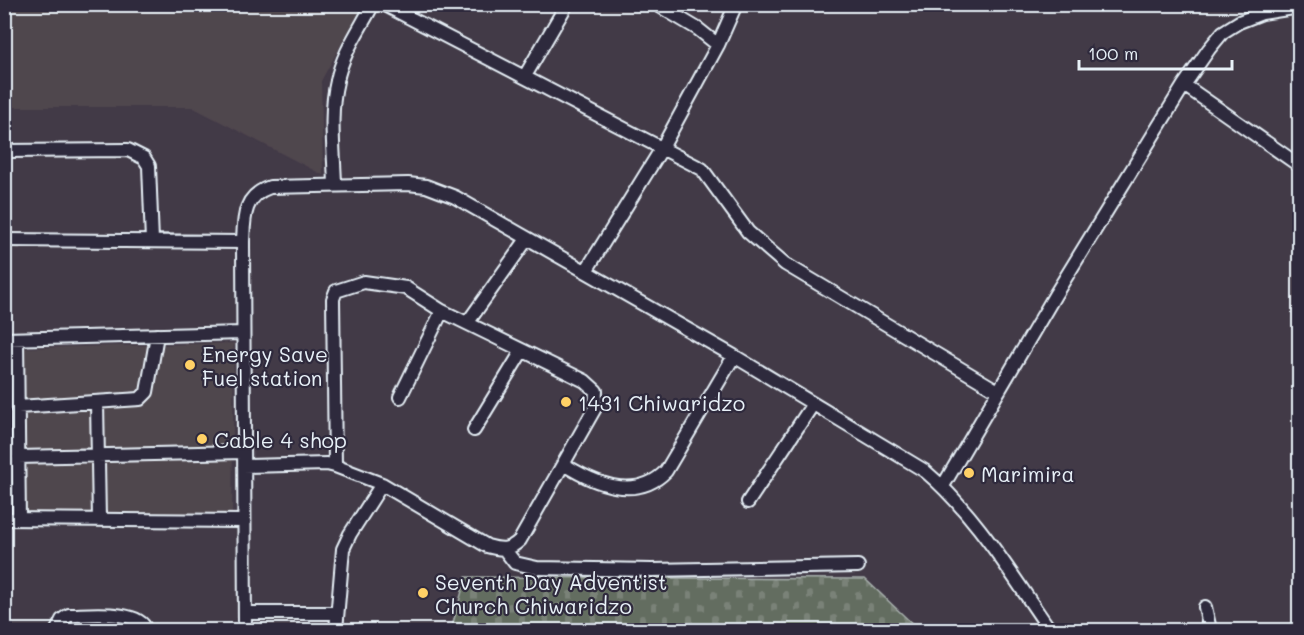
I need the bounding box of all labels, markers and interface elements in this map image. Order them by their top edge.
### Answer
scale bar [1079,33,1232,71]
text: 100 m [1088,41,1138,65]
place label: Energy Save Fuel station [202,340,328,391]
marker: Energy Save Fuel station [183,358,197,372]
place label: 1431 Chiwaridzo [578,389,745,416]
marker: 1431 Chiwaridzo [559,395,573,409]
place label: Cable 4 shop [214,426,347,453]
marker: Cable 4 shop [195,432,209,446]
place label: Marimira [981,460,1075,487]
marker: Marimira [962,466,976,480]
place label: Seventh Day Adventist Church Chiwaridzo [435,568,667,619]
marker: Seventh Day Adventist Church Chiwaridzo [416,586,430,600]

